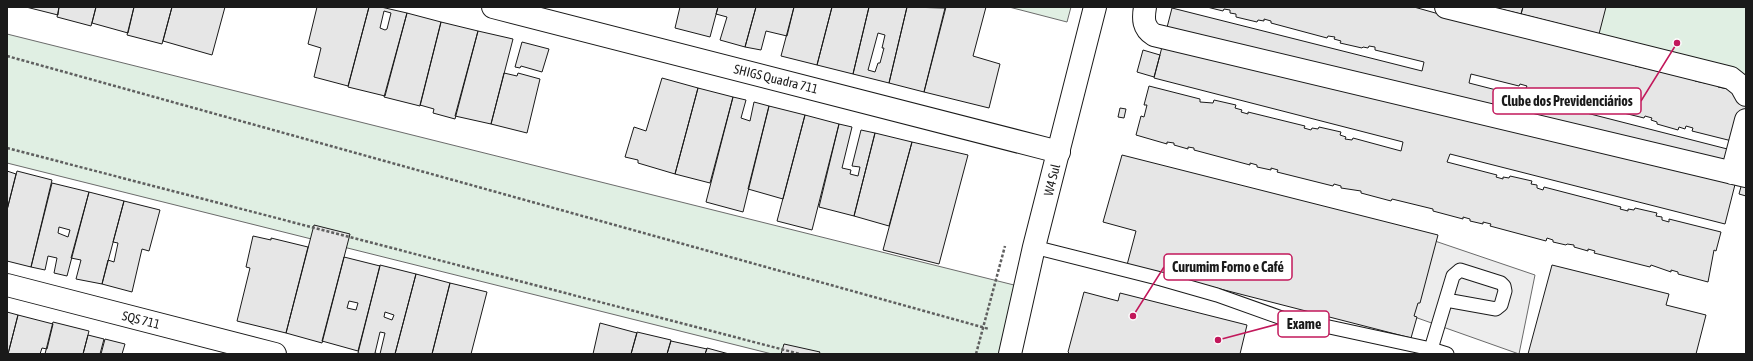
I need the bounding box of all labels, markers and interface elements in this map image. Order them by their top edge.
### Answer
street label: SHIGS Quadra 711 [732,61,820,97]
callout: Clube dos Previdenciários [1493,88,1641,114]
text: Clube dos Previdenciários [1501,93,1633,109]
street label: W4 Sul [1041,162,1063,198]
callout: Curumim Forno e Café [1164,254,1292,280]
text: Curumim Forno e Café [1172,259,1284,275]
street label: SQS 711 [120,308,162,332]
callout: Exame [1278,311,1329,337]
text: Exame [1287,316,1321,332]

